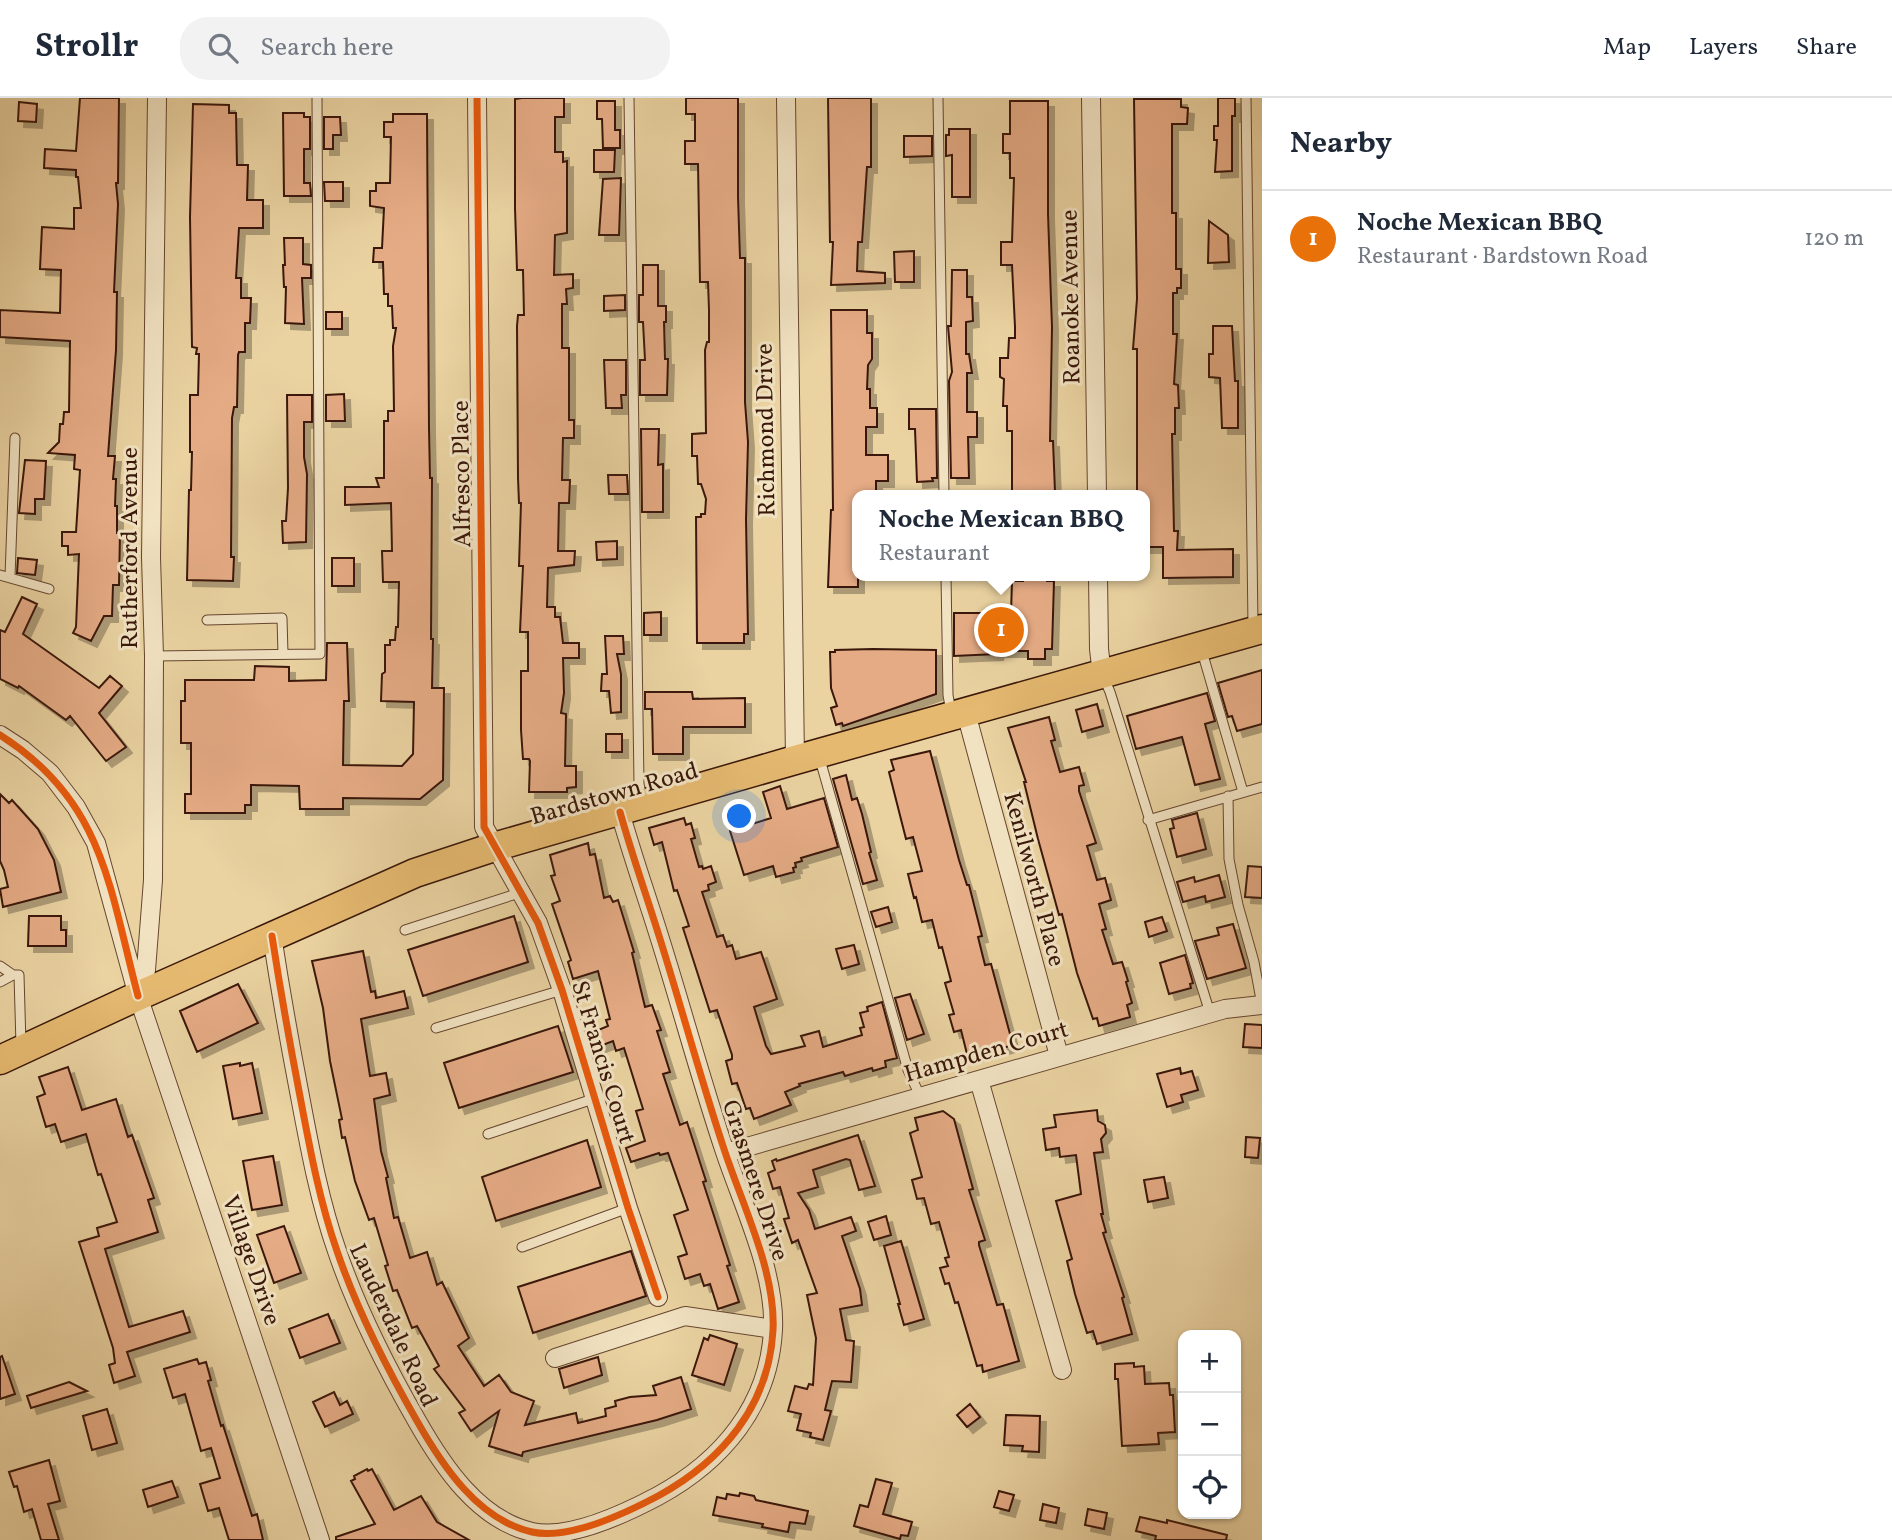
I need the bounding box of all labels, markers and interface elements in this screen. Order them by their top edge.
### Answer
search box [180,17,670,80]
text: Strollr [35,25,138,71]
icon: search [204,29,242,67]
text: Search here [260,30,394,66]
text: Map [1603,31,1651,65]
text: Layers [1689,31,1758,65]
text: Share [1796,31,1857,65]
text: Nearby [1290,123,1392,165]
text: Noche Mexican BBQ [1357,205,1602,241]
street label: Roanoke Avenue [1053,209,1091,385]
text: 1 [1308,223,1318,255]
text: 120 m [1804,223,1864,255]
text: Restaurant · Bardstown Road [1357,241,1648,273]
street label: Richmond Drive [748,343,786,517]
street label: Alfresco Place [445,400,481,548]
street label: Rutherford Avenue [114,447,148,649]
popup [852,490,1150,581]
text: Noche Mexican BBQ [879,502,1123,538]
text: Restaurant [879,538,990,570]
pin: 1 [978,604,1024,656]
street label: Bardstown Road [527,755,703,835]
street label: Kenilworth Place [993,789,1073,971]
your location [722,799,756,833]
street label: St Francis Court [561,977,643,1148]
street label: Hampden Court [900,1013,1073,1093]
street label: Grasmere Drive [712,1096,796,1265]
street label: Village Drive [212,1191,288,1330]
street label: Lauderdale Road [339,1238,445,1413]
map controls [1178,1330,1241,1519]
button: + [1178,1330,1241,1393]
button: − [1178,1393,1241,1456]
button: locate [1178,1456,1241,1519]

